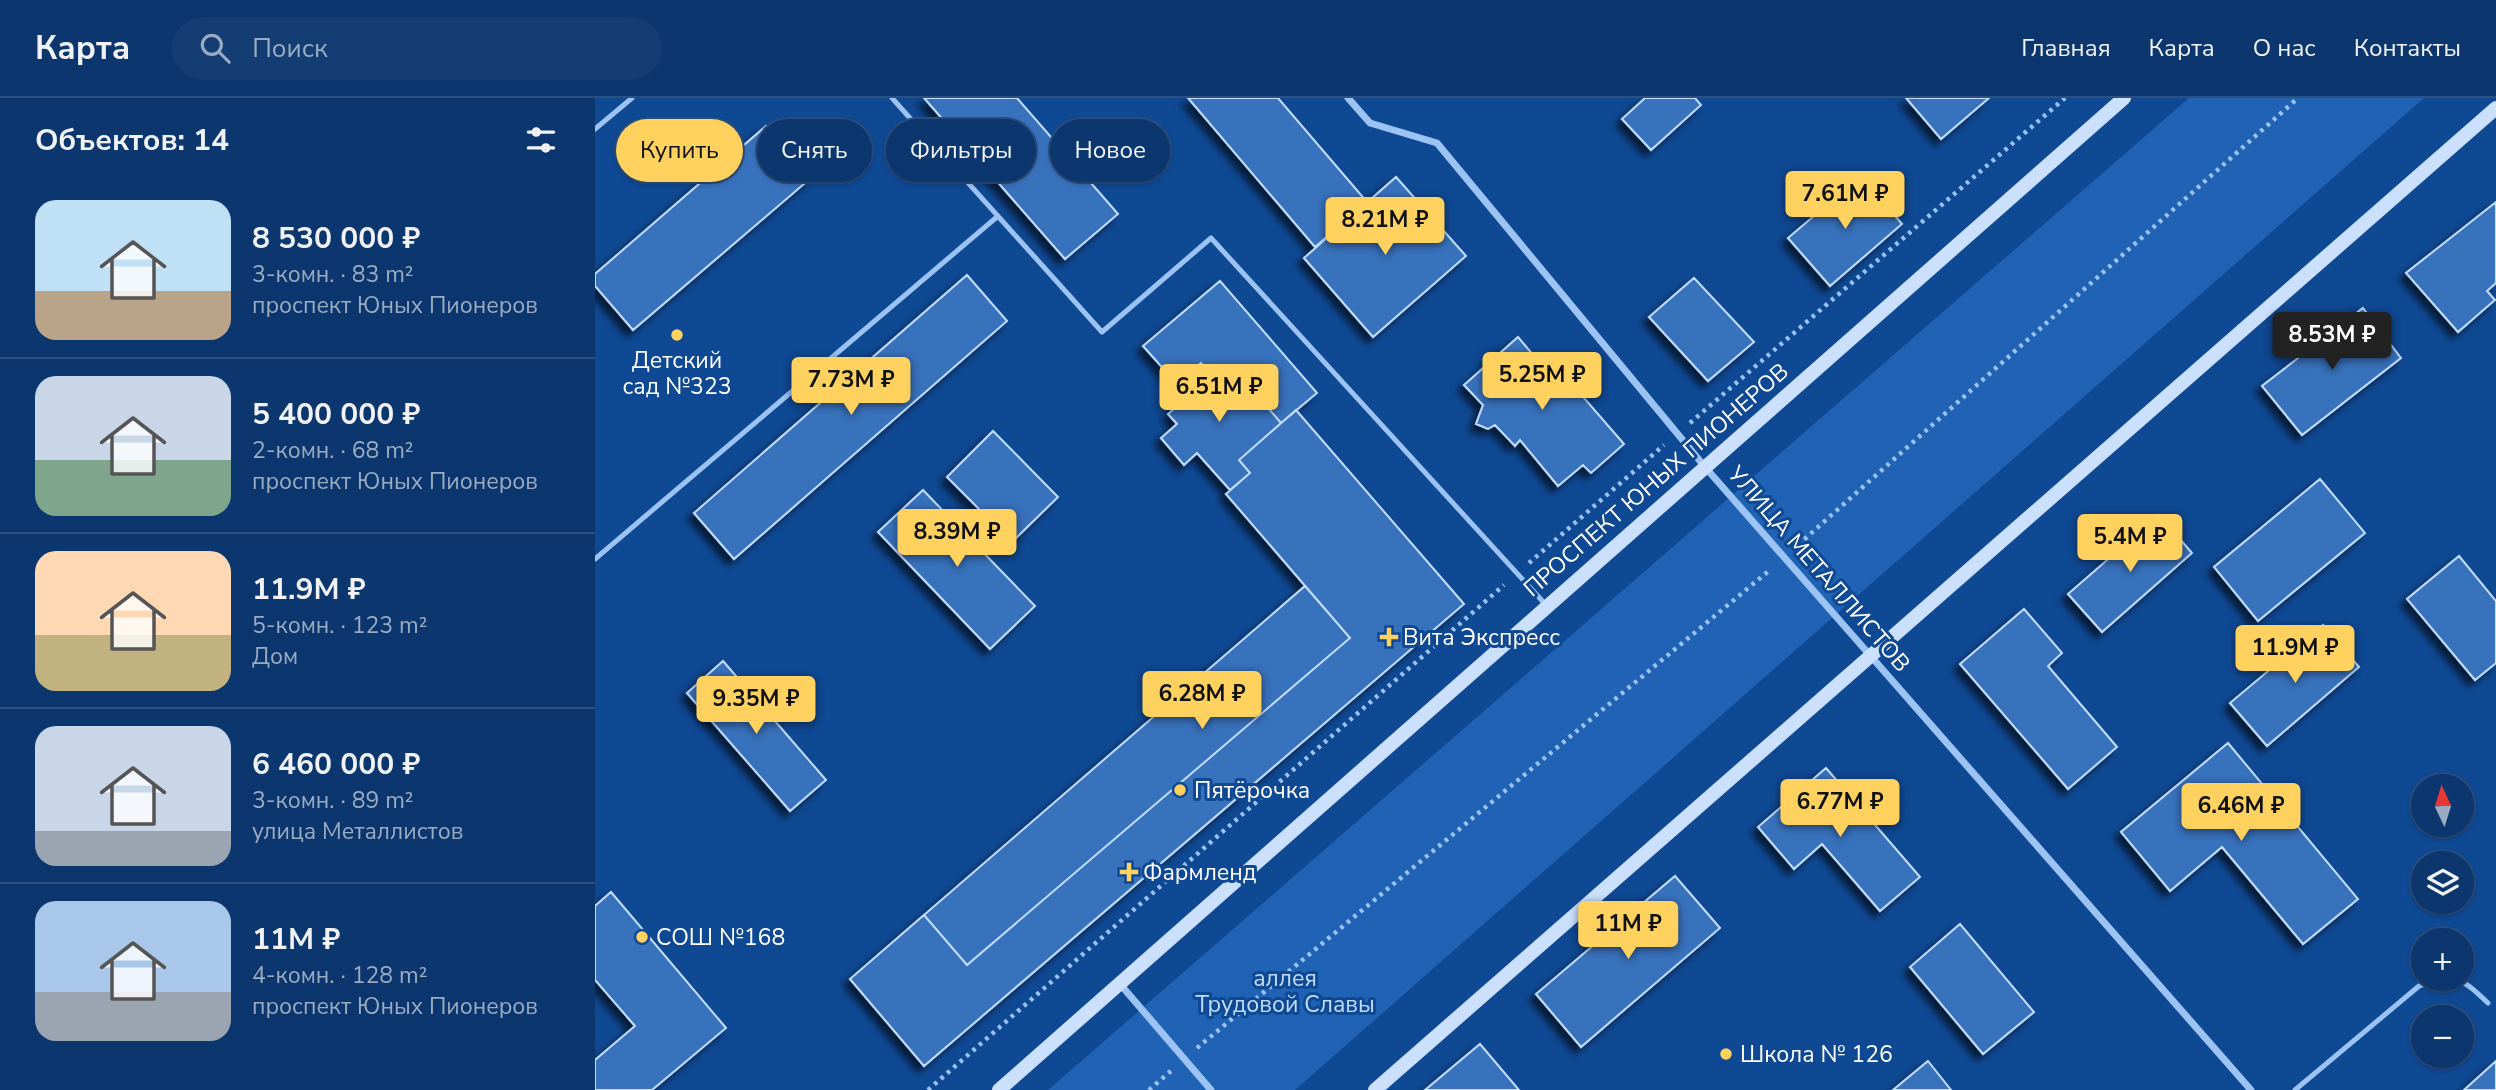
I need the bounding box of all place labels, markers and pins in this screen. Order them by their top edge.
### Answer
pin: 7.61M ₽ [1780,172,1910,231]
pin: 8.21M ₽ [1320,198,1450,257]
pin: 8.53M ₽ [2267,313,2397,372]
marker: Детский сад №323 [669,327,685,343]
place label: Детский сад №323 [622,345,732,402]
pin: 5.25M ₽ [1477,352,1607,412]
pin: 7.73M ₽ [786,358,916,417]
pin: 6.51M ₽ [1154,364,1284,424]
pin: 8.39M ₽ [892,510,1022,569]
pin: 5.4M ₽ [2073,514,2187,574]
place label: Вита Экспресс [1403,622,1560,653]
pin: 11.9M ₽ [2230,626,2360,685]
marker: Вита Экспресс [1381,629,1397,645]
pin: 6.28M ₽ [1137,672,1267,731]
pin: 9.35M ₽ [691,676,821,736]
place label: Пятёрочка [1194,775,1310,806]
pin: 6.77M ₽ [1775,780,1905,839]
marker: Пятёрочка [1172,782,1188,798]
pin: 6.46M ₽ [2176,784,2306,843]
place label: Фармленд [1143,857,1256,888]
marker: Фармленд [1121,864,1137,880]
pin: 11M ₽ [1579,902,1677,961]
place label: СОШ №168 [656,922,785,953]
marker: СОШ №168 [634,929,650,945]
place label: Школа № 126 [1740,1039,1893,1070]
marker: Школа № 126 [1718,1046,1734,1062]

